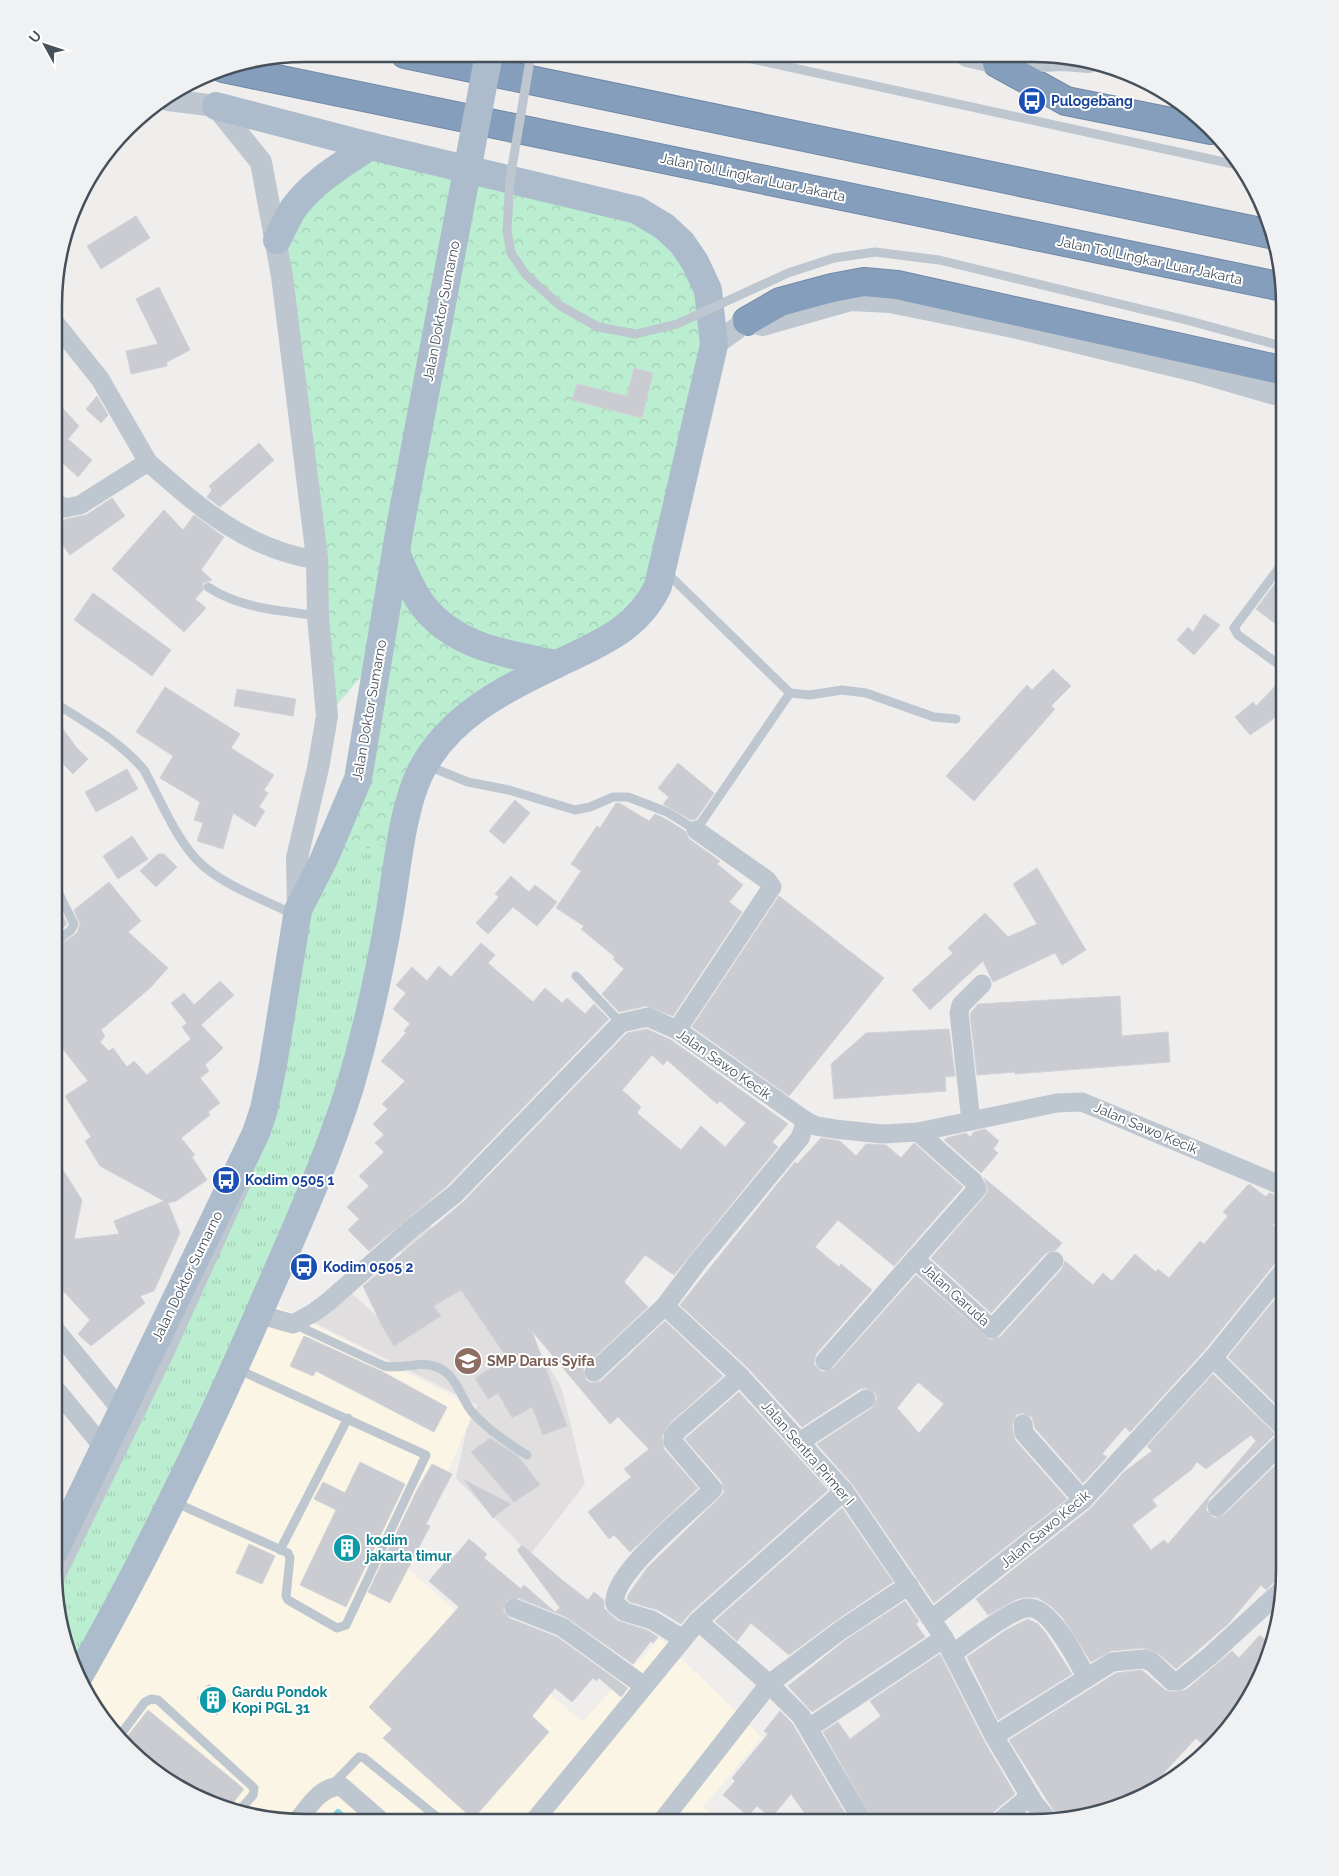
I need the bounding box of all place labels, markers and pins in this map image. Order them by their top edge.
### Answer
bus stop icon: Pulogebang [1017,86,1047,116]
place label: Pulogebang [1051,93,1133,109]
bus stop icon: Kodim 0505 1 [211,1165,241,1195]
place label: Kodim 0505 1 [245,1172,334,1188]
bus stop icon: Kodim 0505 2 [289,1252,319,1282]
place label: Kodim 0505 2 [323,1259,413,1275]
school or university icon: SMP Darus Syifa [453,1346,483,1376]
place label: SMP Darus Syifa [487,1353,595,1369]
place label: kodim jakarta timur [364,1532,452,1564]
building icon: kodim jakarta timur [332,1533,362,1563]
place label: Gardu Pondok Kopi PGL 31 [232,1684,328,1716]
building icon: Gardu Pondok Kopi PGL 31 [198,1685,228,1715]

